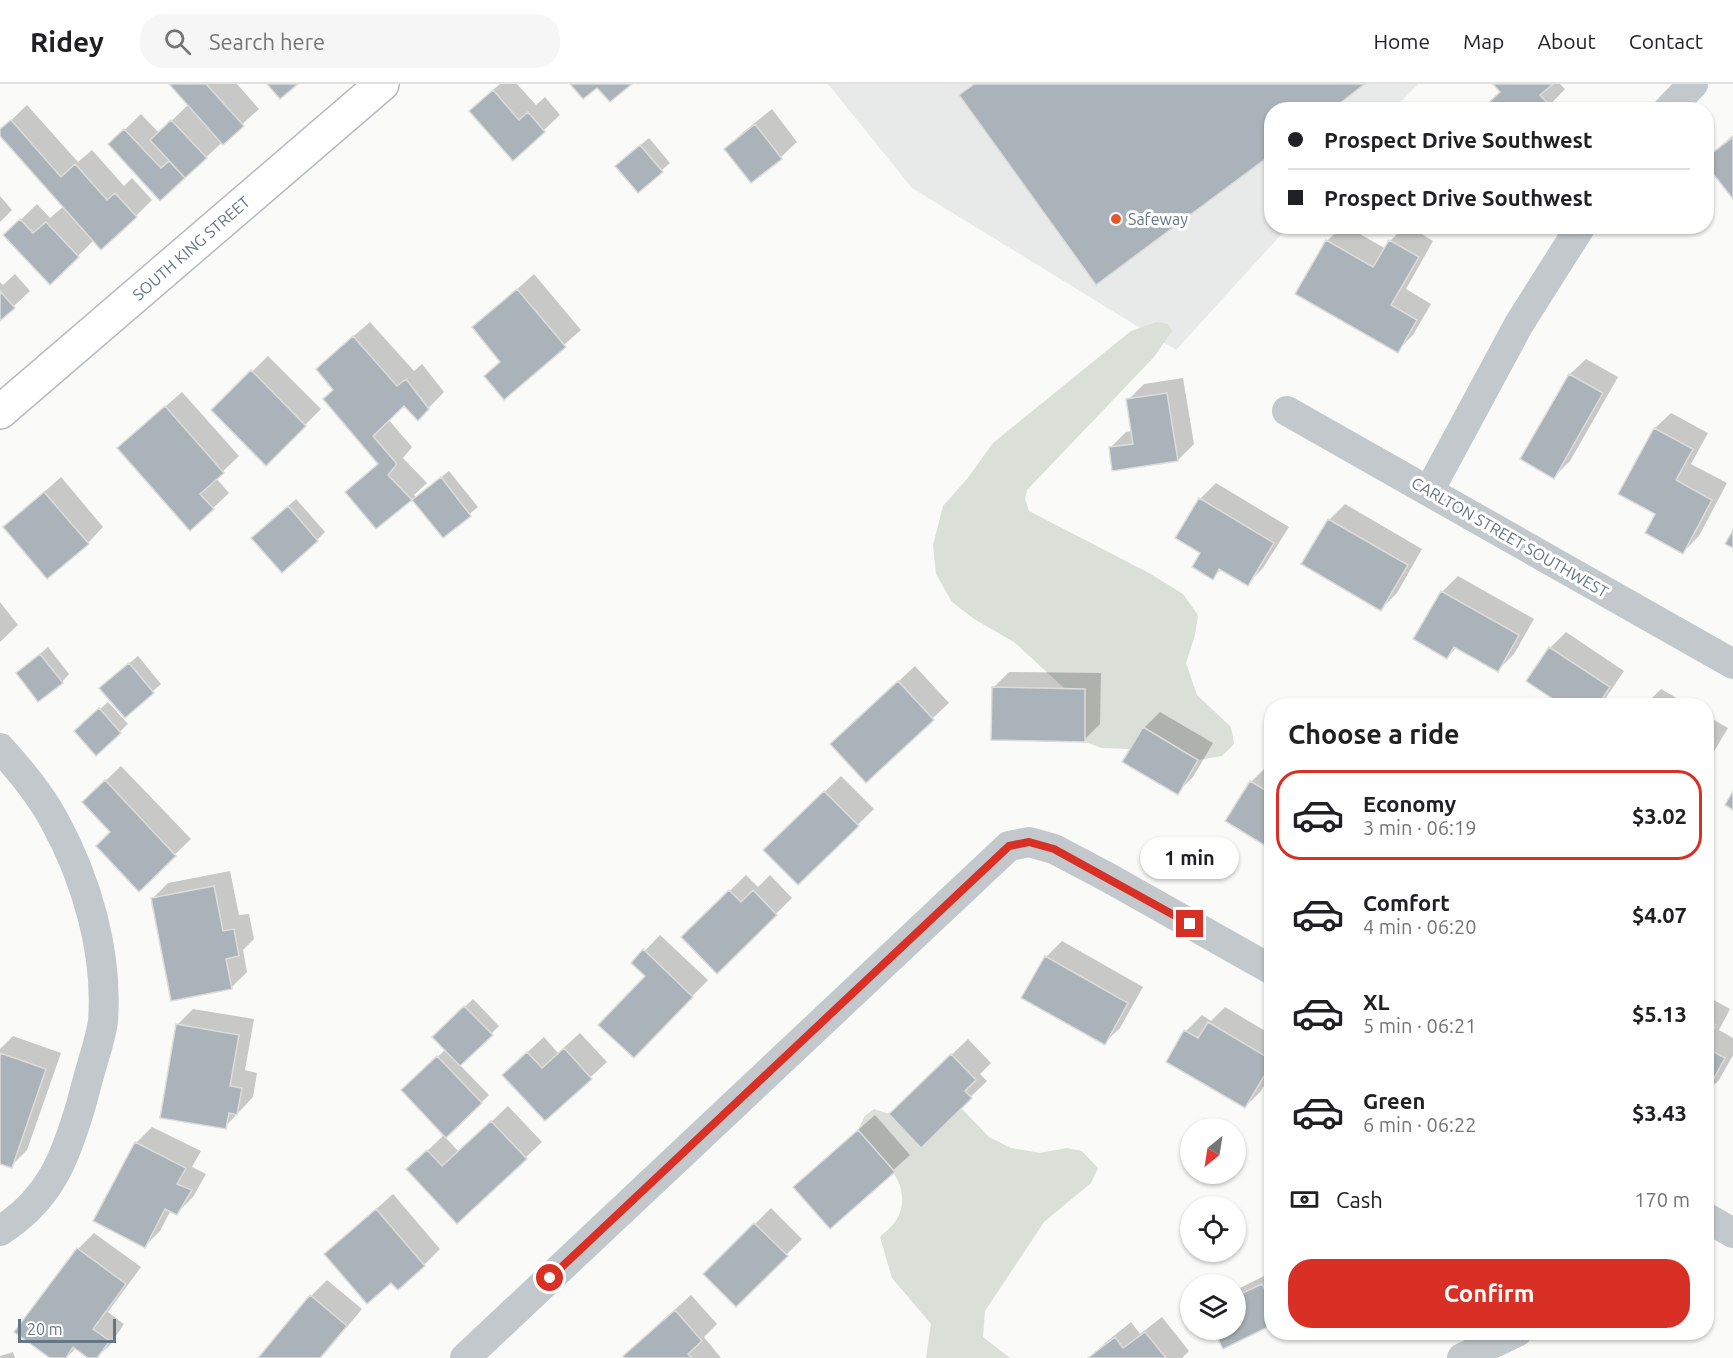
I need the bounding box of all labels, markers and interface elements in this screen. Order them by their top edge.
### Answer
search box [140,14,560,68]
icon: search [161,25,194,58]
text: Ridey [30,26,104,57]
text: Search here [209,29,325,54]
text: Home [1373,29,1430,53]
text: Map [1463,29,1504,53]
text: About [1537,29,1596,53]
text: Contact [1629,29,1703,53]
text: Prospect Drive Southwest [1324,127,1592,152]
text: Prospect Drive Southwest [1324,185,1592,210]
street label: SOUTH KING STREET [129,192,253,304]
place label: Safeway [1128,210,1188,228]
marker: Safeway [1109,212,1123,226]
street label: CARLTON STREET SOUTHWEST [1409,473,1611,601]
text: Choose a ride [1288,719,1460,749]
icon: car [1291,788,1345,842]
text: Economy [1363,791,1456,816]
text: $3.02 [1632,803,1687,828]
text: 3 min · 06:19 [1363,816,1477,839]
callout: 1 min [1140,837,1240,879]
text: 1 min [1164,846,1215,869]
icon: car [1291,887,1345,941]
text: Comfort [1363,890,1450,915]
text: $4.07 [1632,902,1687,927]
route end [1176,910,1203,937]
text: 4 min · 06:20 [1363,915,1477,938]
icon: car [1291,986,1345,1040]
text: XL [1363,989,1390,1014]
text: $5.13 [1632,1001,1687,1026]
text: 5 min · 06:21 [1363,1014,1477,1037]
icon: car [1291,1085,1345,1139]
text: Green [1363,1088,1425,1113]
text: $3.43 [1632,1100,1687,1125]
text: 6 min · 06:22 [1363,1113,1477,1136]
north arrow [1180,1118,1246,1184]
map controls [1180,1118,1246,1340]
icon: cash [1288,1183,1321,1216]
text: Cash [1336,1187,1383,1212]
text: 170 m [1634,1188,1690,1211]
button: locate [1180,1196,1246,1262]
button: Confirm [1288,1259,1690,1328]
route start [536,1264,563,1291]
button: layers [1180,1274,1246,1340]
scale bar [18,1316,116,1344]
text: 20 m [27,1320,63,1338]

